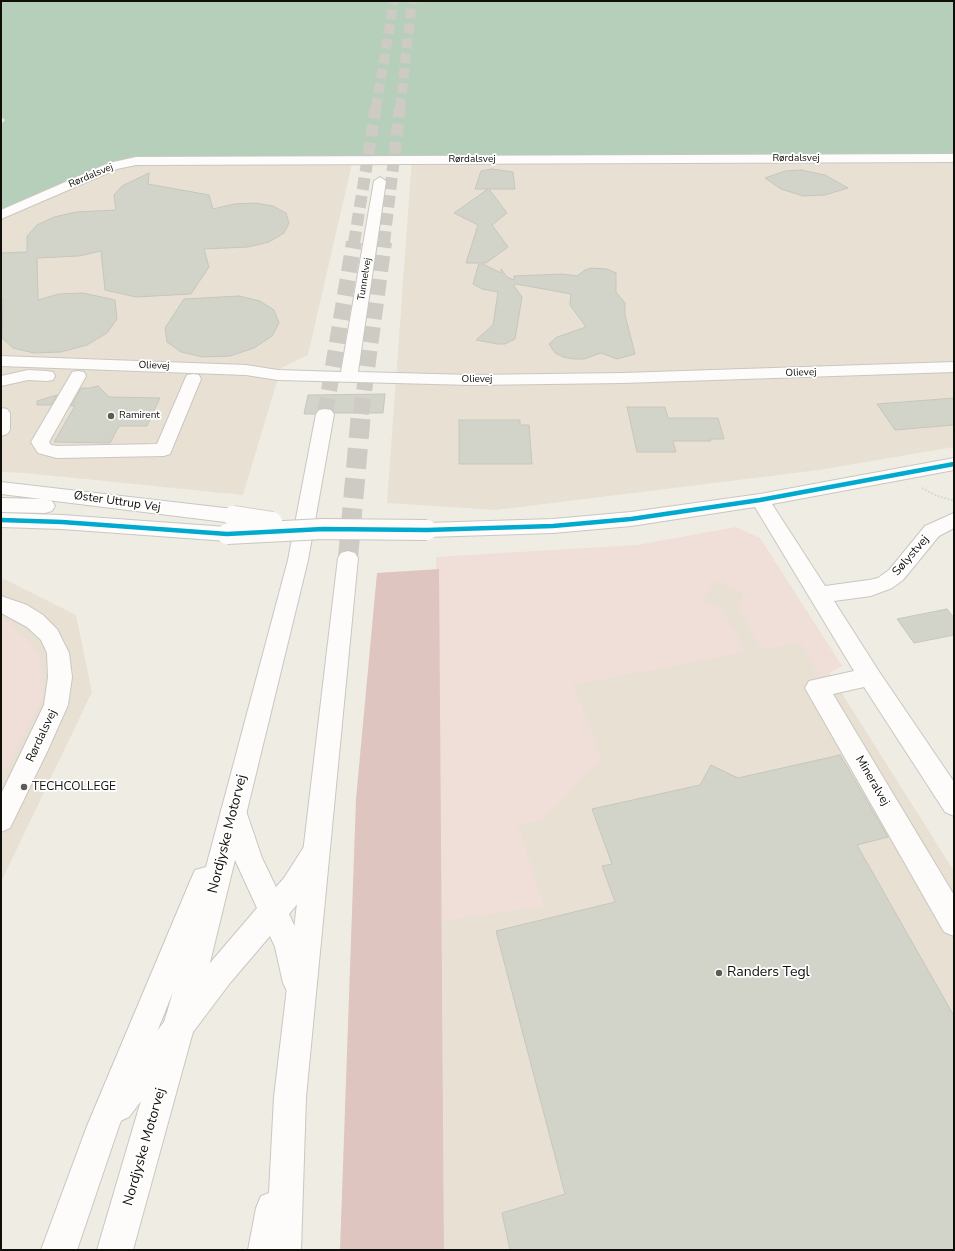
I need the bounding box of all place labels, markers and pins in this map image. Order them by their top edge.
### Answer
place label: Ramirent [119,410,160,422]
marker: Ramirent [106,411,116,421]
place label: TECHCOLLEGE [32,780,116,794]
marker: TECHCOLLEGE [19,782,29,792]
place label: Randers Tegl [727,965,810,981]
marker: Randers Tegl [714,968,724,978]

